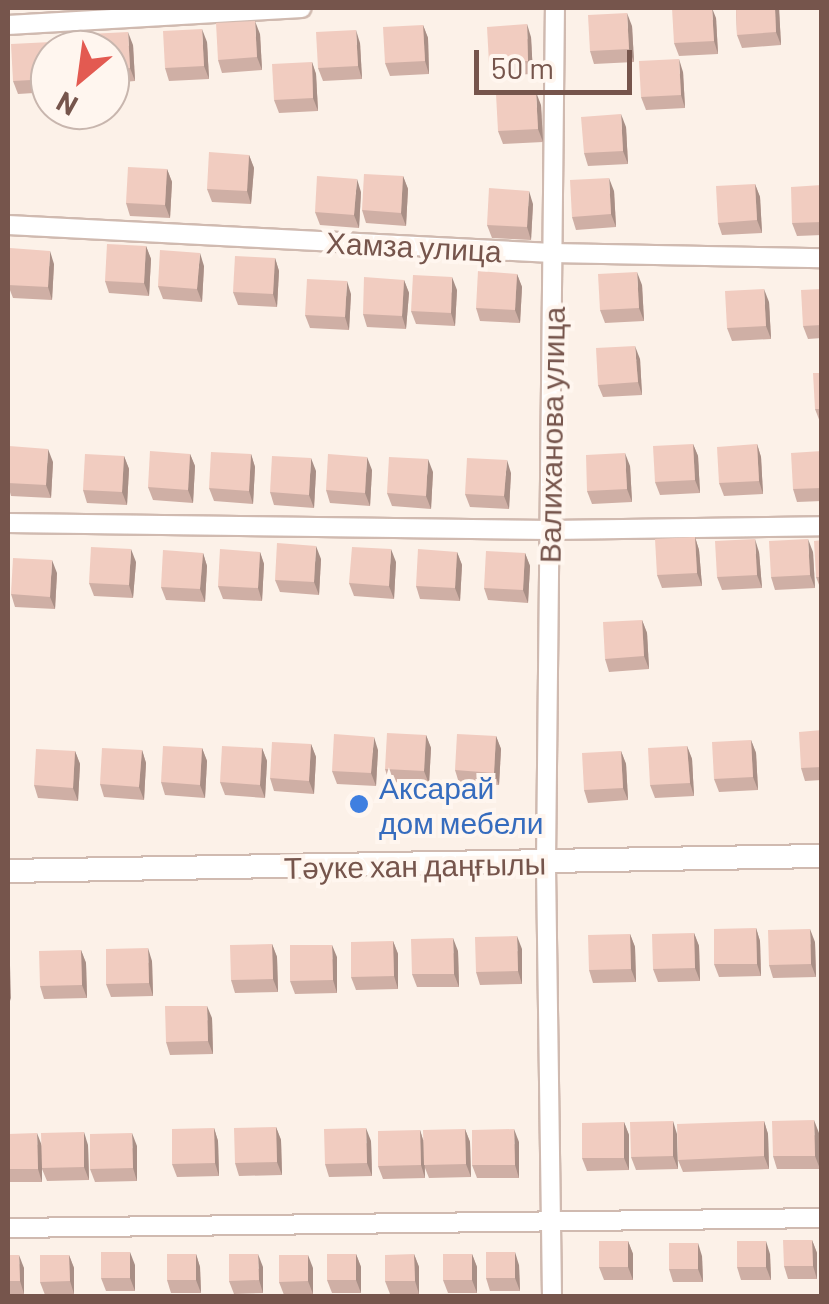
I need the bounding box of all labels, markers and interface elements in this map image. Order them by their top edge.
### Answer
north arrow [30,30,130,130]
scale bar [479,30,636,92]
text: 50 m [491,49,554,85]
text: N [50,85,83,124]
street label: Хамза улица [325,223,503,269]
street label: Валиханова улица [531,307,571,563]
place label: Аксарай дом мебели [379,769,544,840]
marker: Аксарай дом мебели [348,793,370,815]
street label: Тәуке хан даңғылы [284,845,546,885]

